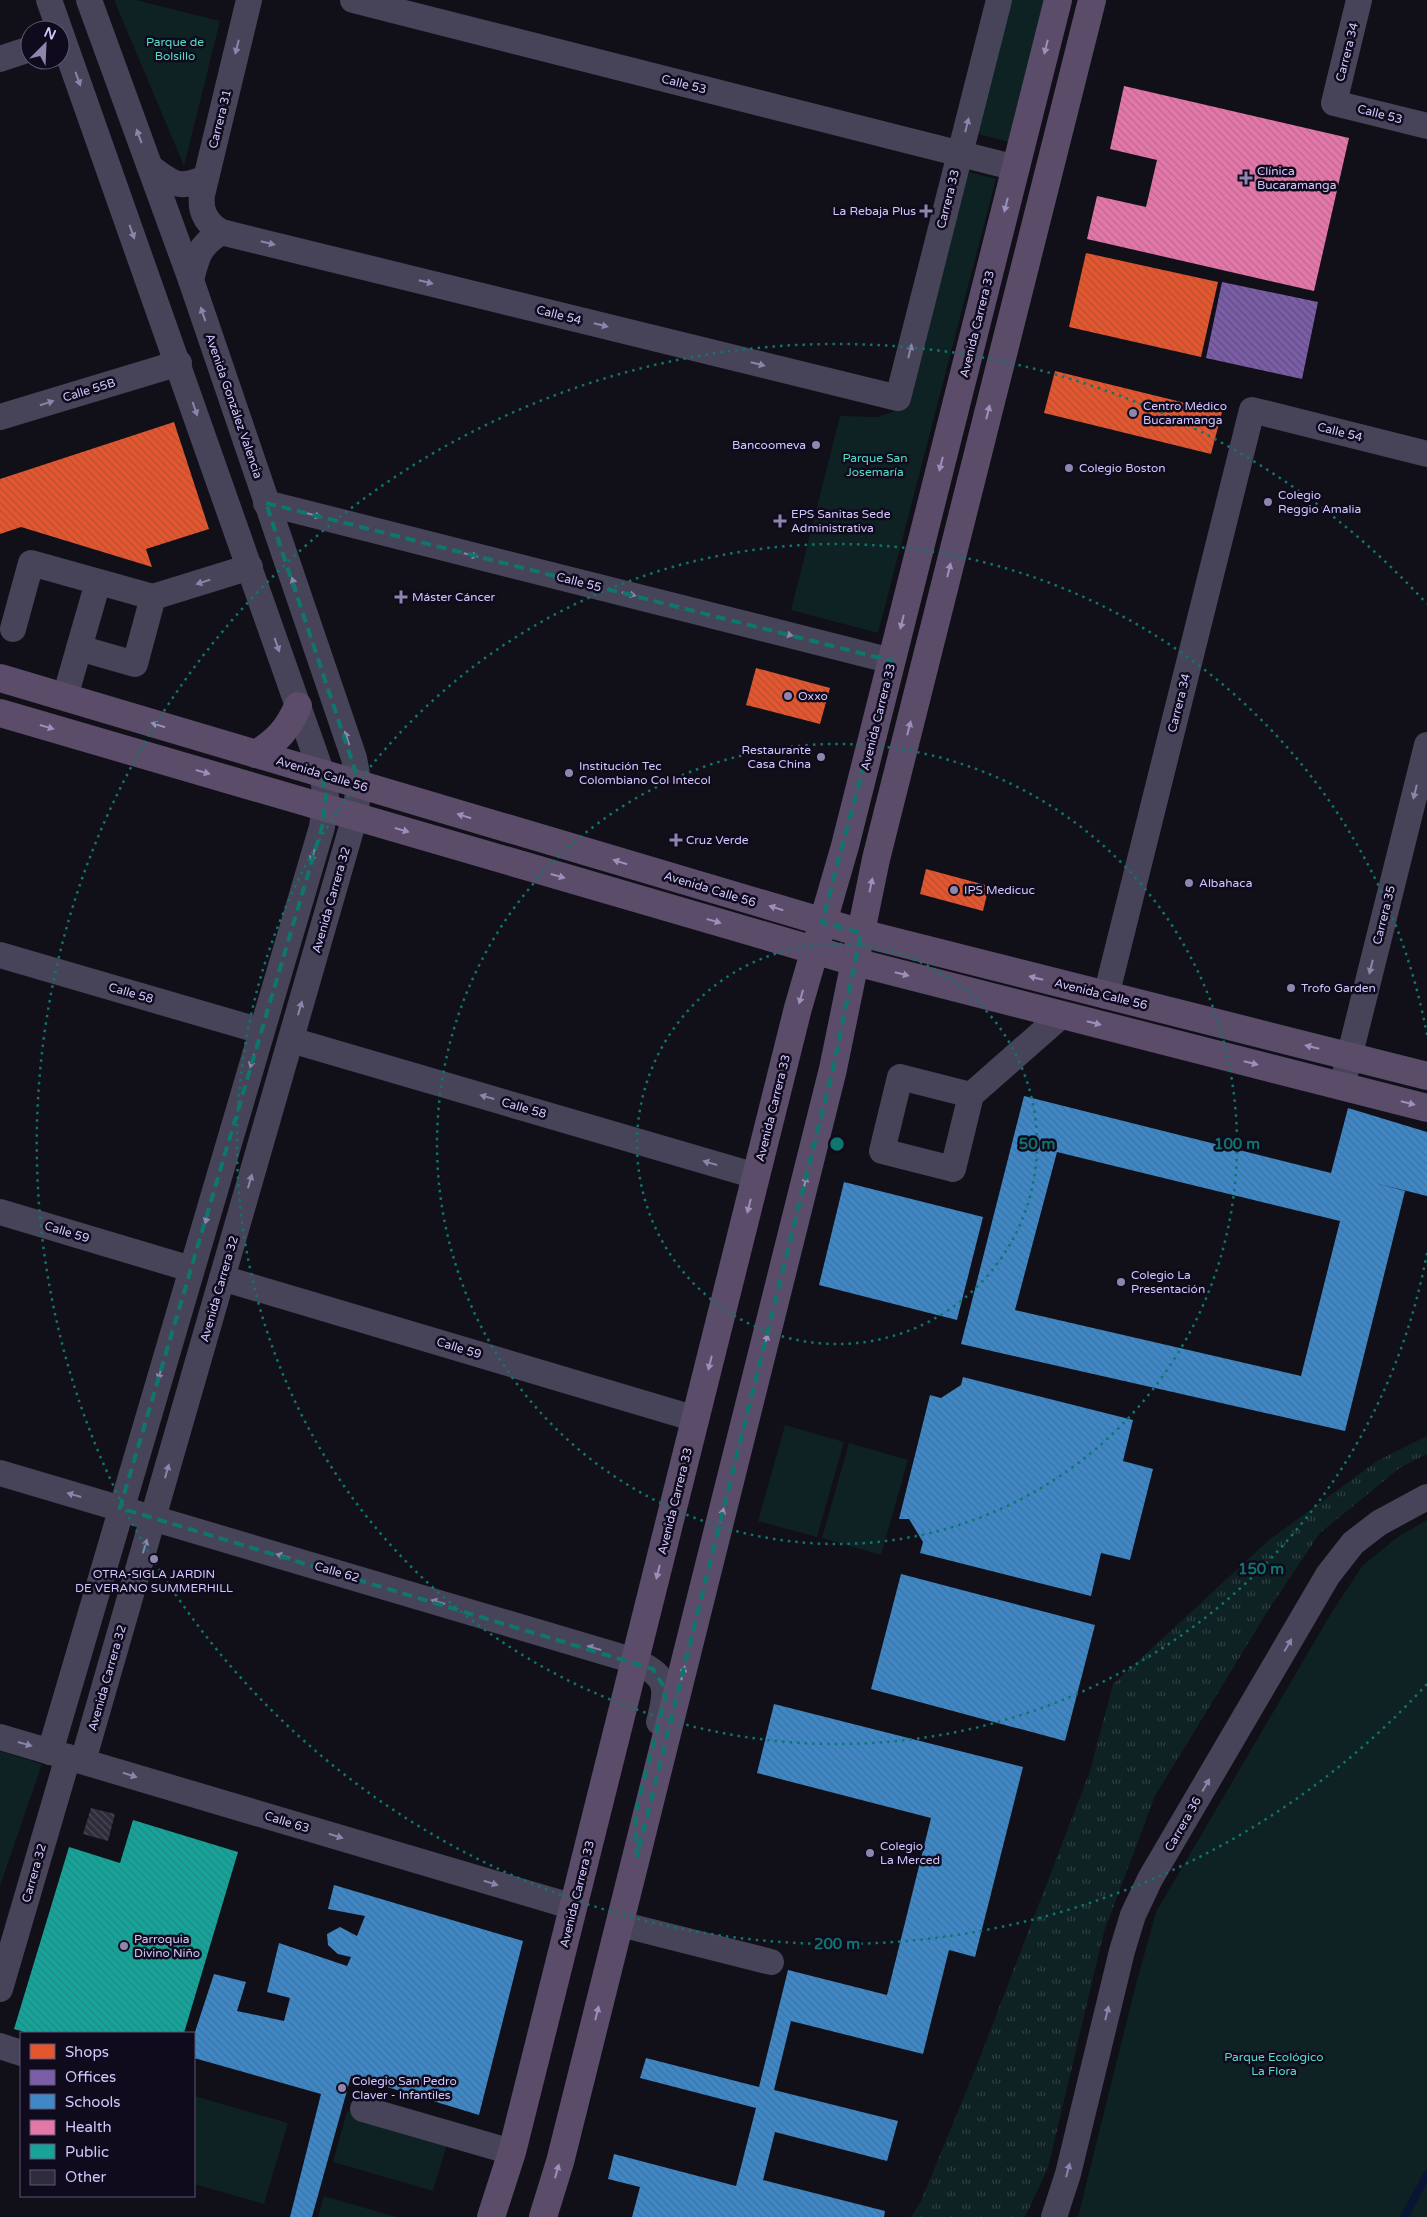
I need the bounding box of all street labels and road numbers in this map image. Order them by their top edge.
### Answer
street label: Carrera 34 [1333,21,1361,83]
street label: Calle 53 [660,72,708,96]
street label: Carrera 31 [206,88,234,150]
street label: Calle 53 [1356,102,1404,126]
street label: Carrera 33 [934,168,962,230]
street label: Avenida Carrera 33 [957,269,997,379]
street label: Calle 54 [535,303,583,327]
street label: Avenida González Valencia [203,332,265,480]
street label: Calle 55B [61,375,117,405]
street label: Calle 54 [1316,420,1364,444]
street label: Calle 55 [555,570,603,594]
street label: Avenida Carrera 33 [858,662,898,772]
street label: Carrera 34 [1165,672,1193,734]
street label: Avenida Calle 56 [274,753,370,795]
street label: Avenida Carrera 32 [309,845,353,955]
street label: Avenida Calle 56 [662,868,758,910]
street label: Carrera 35 [1370,884,1398,946]
street label: Avenida Calle 56 [1053,976,1149,1012]
street label: Calle 58 [107,980,155,1006]
street label: Avenida Carrera 33 [753,1053,793,1163]
street label: Calle 58 [500,1095,548,1121]
street label: Calle 59 [43,1219,91,1245]
street label: Avenida Carrera 32 [197,1234,241,1344]
street label: Calle 59 [435,1335,483,1361]
street label: Avenida Carrera 33 [655,1446,695,1556]
street label: Calle 62 [313,1559,361,1585]
street label: Avenida Carrera 32 [85,1623,129,1733]
street label: Carrera 36 [1162,1794,1204,1854]
street label: Calle 63 [263,1809,311,1835]
street label: Avenida Carrera 33 [557,1839,597,1949]
street label: Carrera 32 [19,1842,49,1904]

